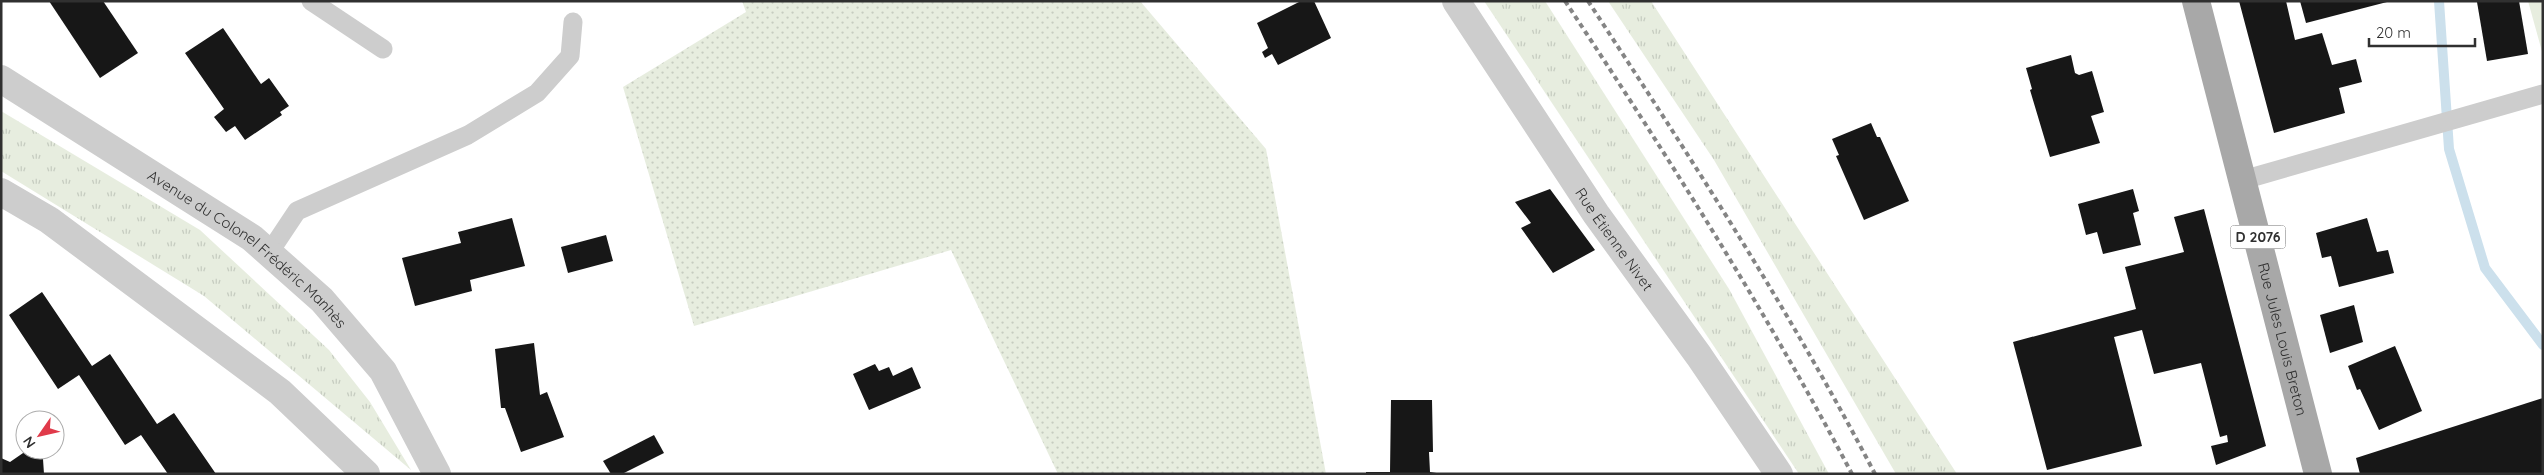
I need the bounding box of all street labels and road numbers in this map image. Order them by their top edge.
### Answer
street label: Avenue du Colonel Frédéric Manhès [144,165,351,332]
street label: Rue Étienne Nivet [1572,184,1658,294]
road number: D 2076 [2230,226,2286,248]
street label: Rue Jules Louis Breton [2254,260,2312,418]

